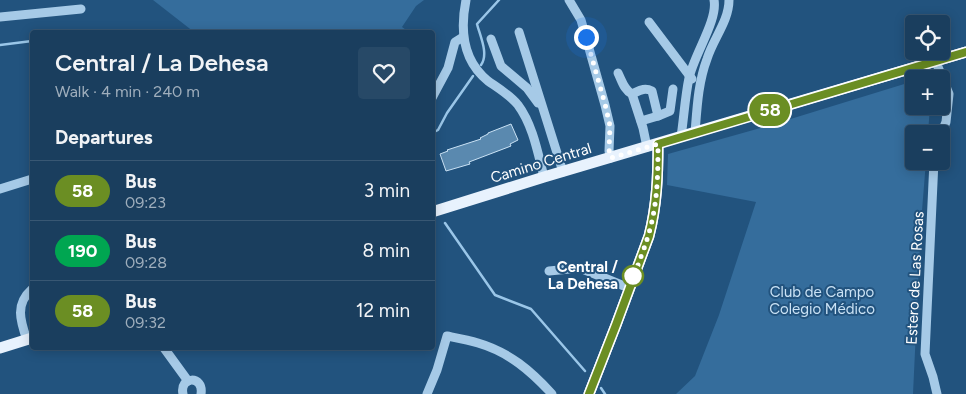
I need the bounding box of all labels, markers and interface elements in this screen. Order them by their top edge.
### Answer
map controls [905,15,950,170]
button: locate [905,15,950,60]
your location [574,25,599,50]
button: heart [358,47,410,99]
text: Central / La Dehesa [55,48,269,77]
button: + [905,70,950,115]
text: Walk · 4 min · 240 m [55,82,200,101]
line badge: 58 [748,94,792,126]
text: 58 [759,99,781,121]
button: − [905,125,950,170]
text: Departures [55,126,153,149]
street label: Camino Central [488,139,594,187]
text: Bus [125,170,156,193]
text: 3 min [364,179,410,202]
text: 58 [72,180,93,202]
text: 09:23 [125,193,166,212]
street label: Estero de Las Rosas [903,211,927,345]
text: Bus [125,230,156,253]
text: 8 min [362,239,410,262]
text: 190 [68,240,97,262]
text: 09:28 [125,253,167,272]
place label: Central / La Dehesa [548,258,619,293]
marker: Central / La Dehesa [622,265,644,287]
park label: Club de Campo Colegio Médico [769,283,875,318]
text: Bus [125,290,156,313]
text: 12 min [356,299,410,322]
text: 58 [72,300,93,322]
text: 09:32 [125,313,166,332]

